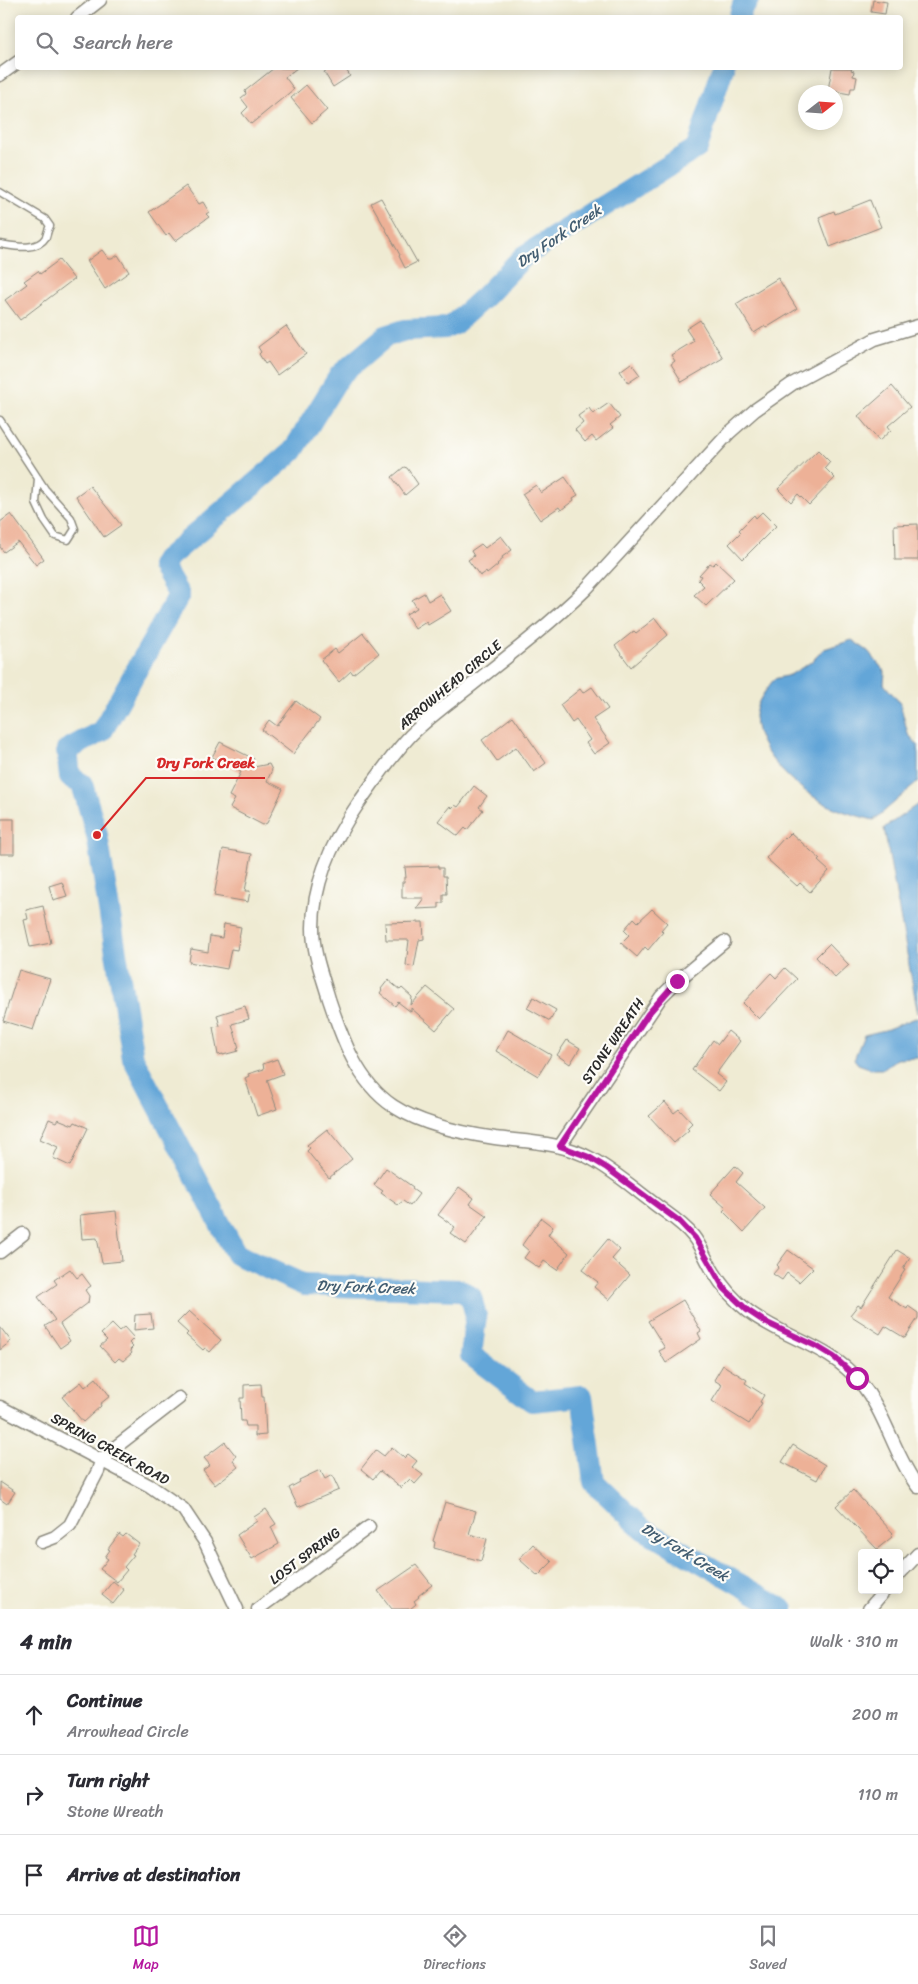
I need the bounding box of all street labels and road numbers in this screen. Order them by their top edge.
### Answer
street label: ARROWHEAD CIRCLE [392,633,509,737]
street label: STONE WREATH [575,993,651,1089]
street label: SPRING CREEK ROAD [46,1406,175,1492]
street label: LOST SPRING [264,1521,346,1591]

